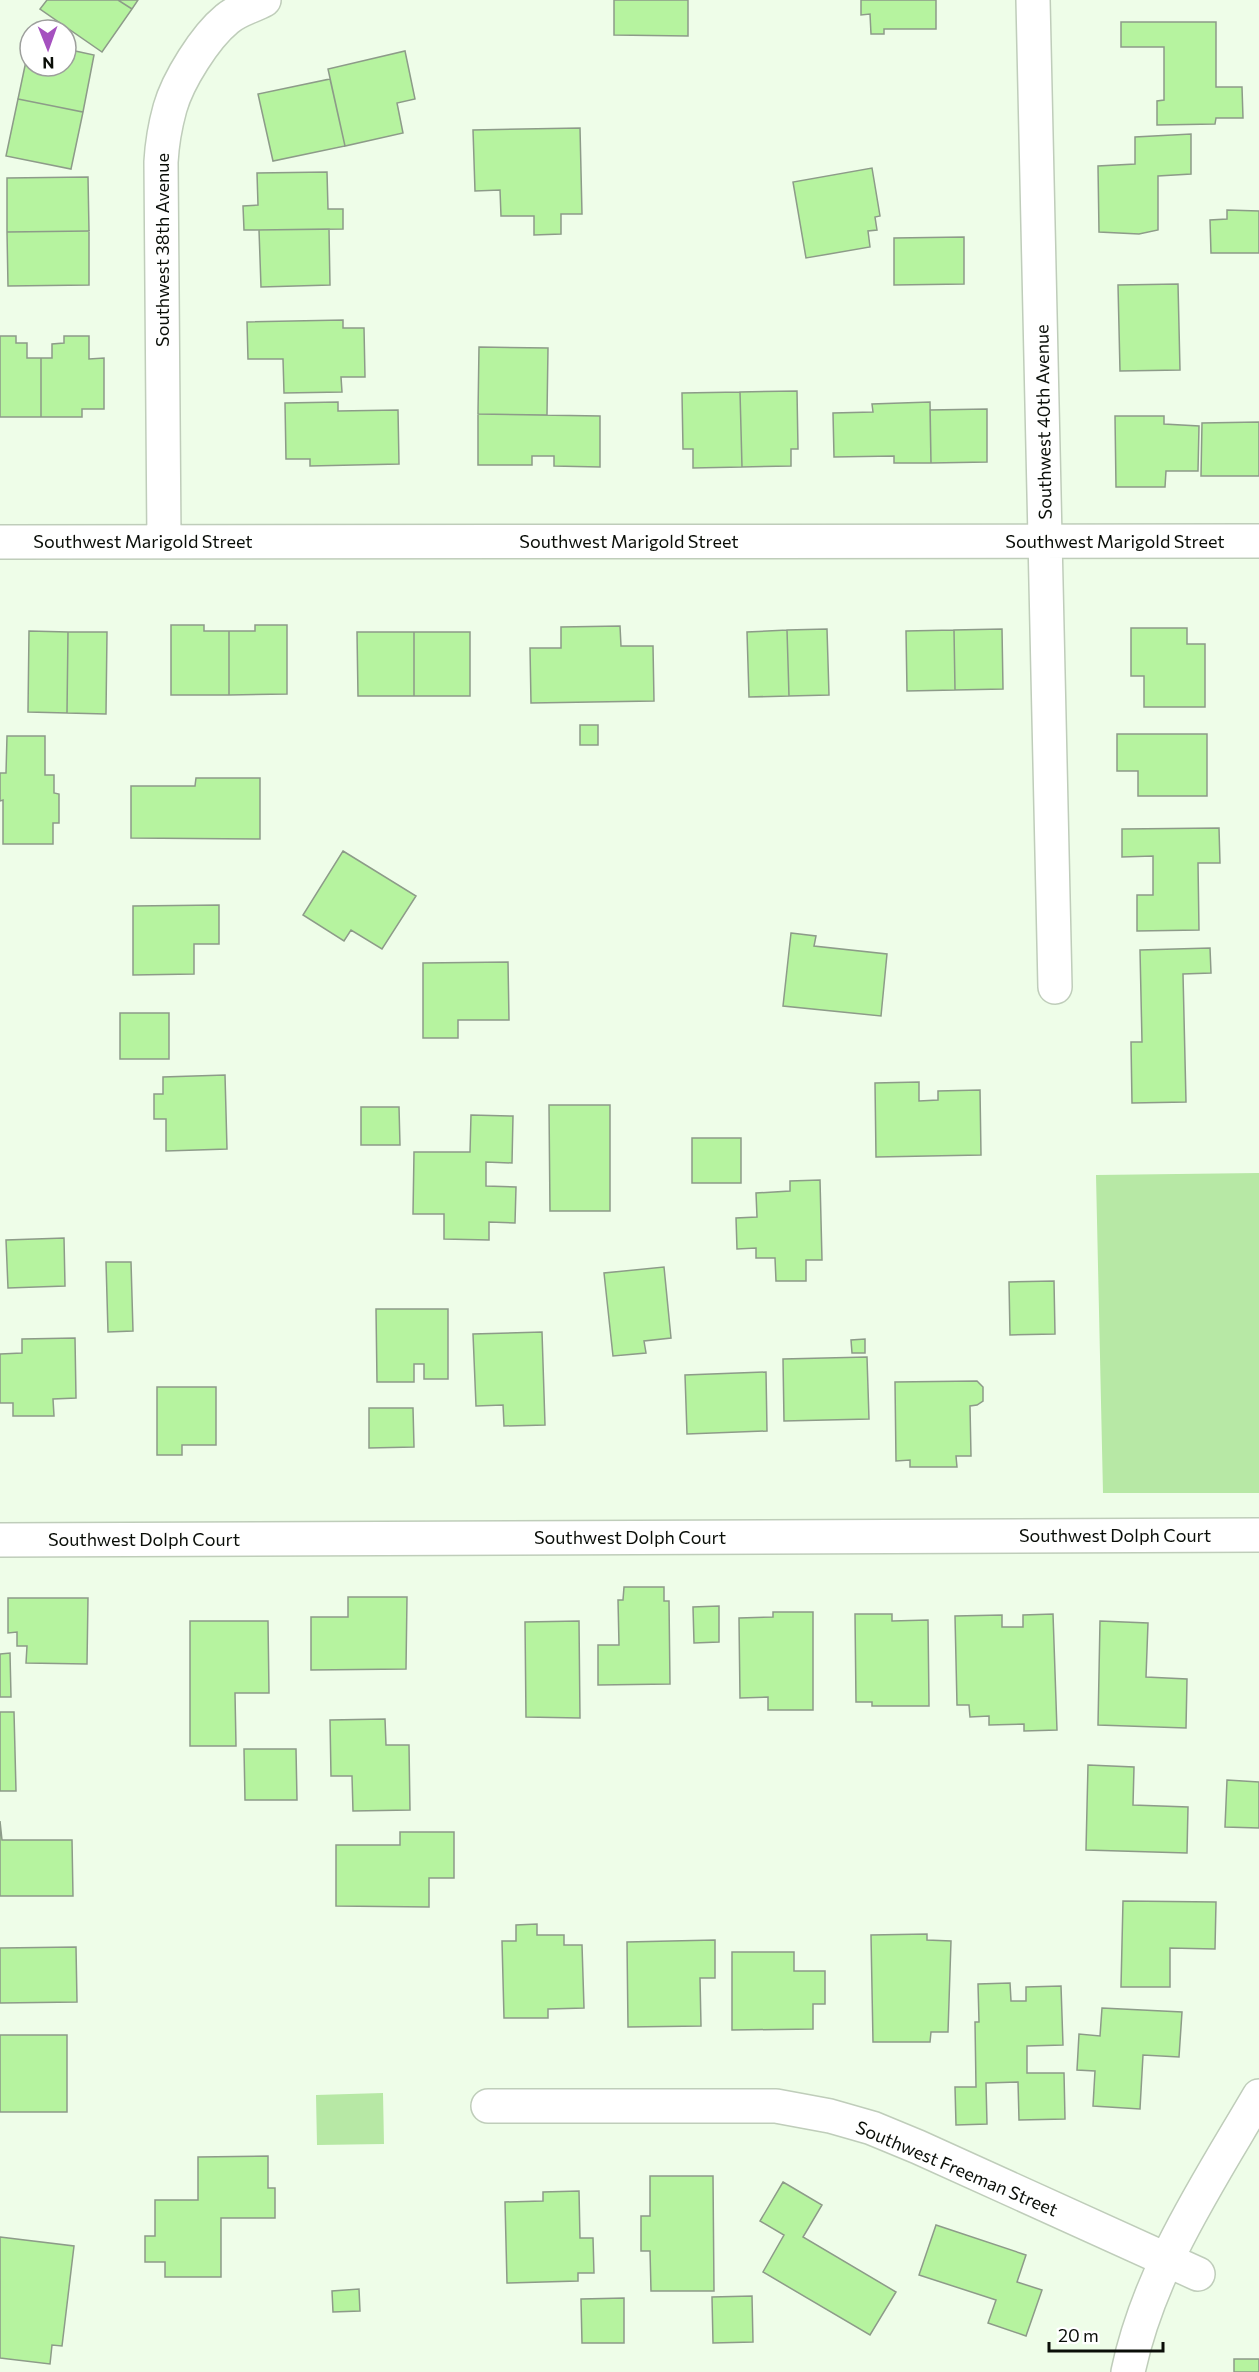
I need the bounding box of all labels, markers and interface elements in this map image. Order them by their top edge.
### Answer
north arrow [18,18,78,78]
text: N [42,54,54,73]
street label: Southwest 38th Avenue [151,153,173,347]
street label: Southwest 40th Avenue [1030,324,1056,520]
street label: Southwest Marigold Street [33,530,253,552]
street label: Southwest Marigold Street [519,530,739,552]
street label: Southwest Marigold Street [1005,530,1225,552]
street label: Southwest Dolph Court [1019,1524,1211,1546]
street label: Southwest Dolph Court [534,1526,726,1548]
street label: Southwest Dolph Court [48,1528,240,1550]
street label: Southwest Freeman Street [853,2115,1061,2221]
scale bar [1049,2315,1163,2353]
text: 20 m [1058,2324,1099,2346]

